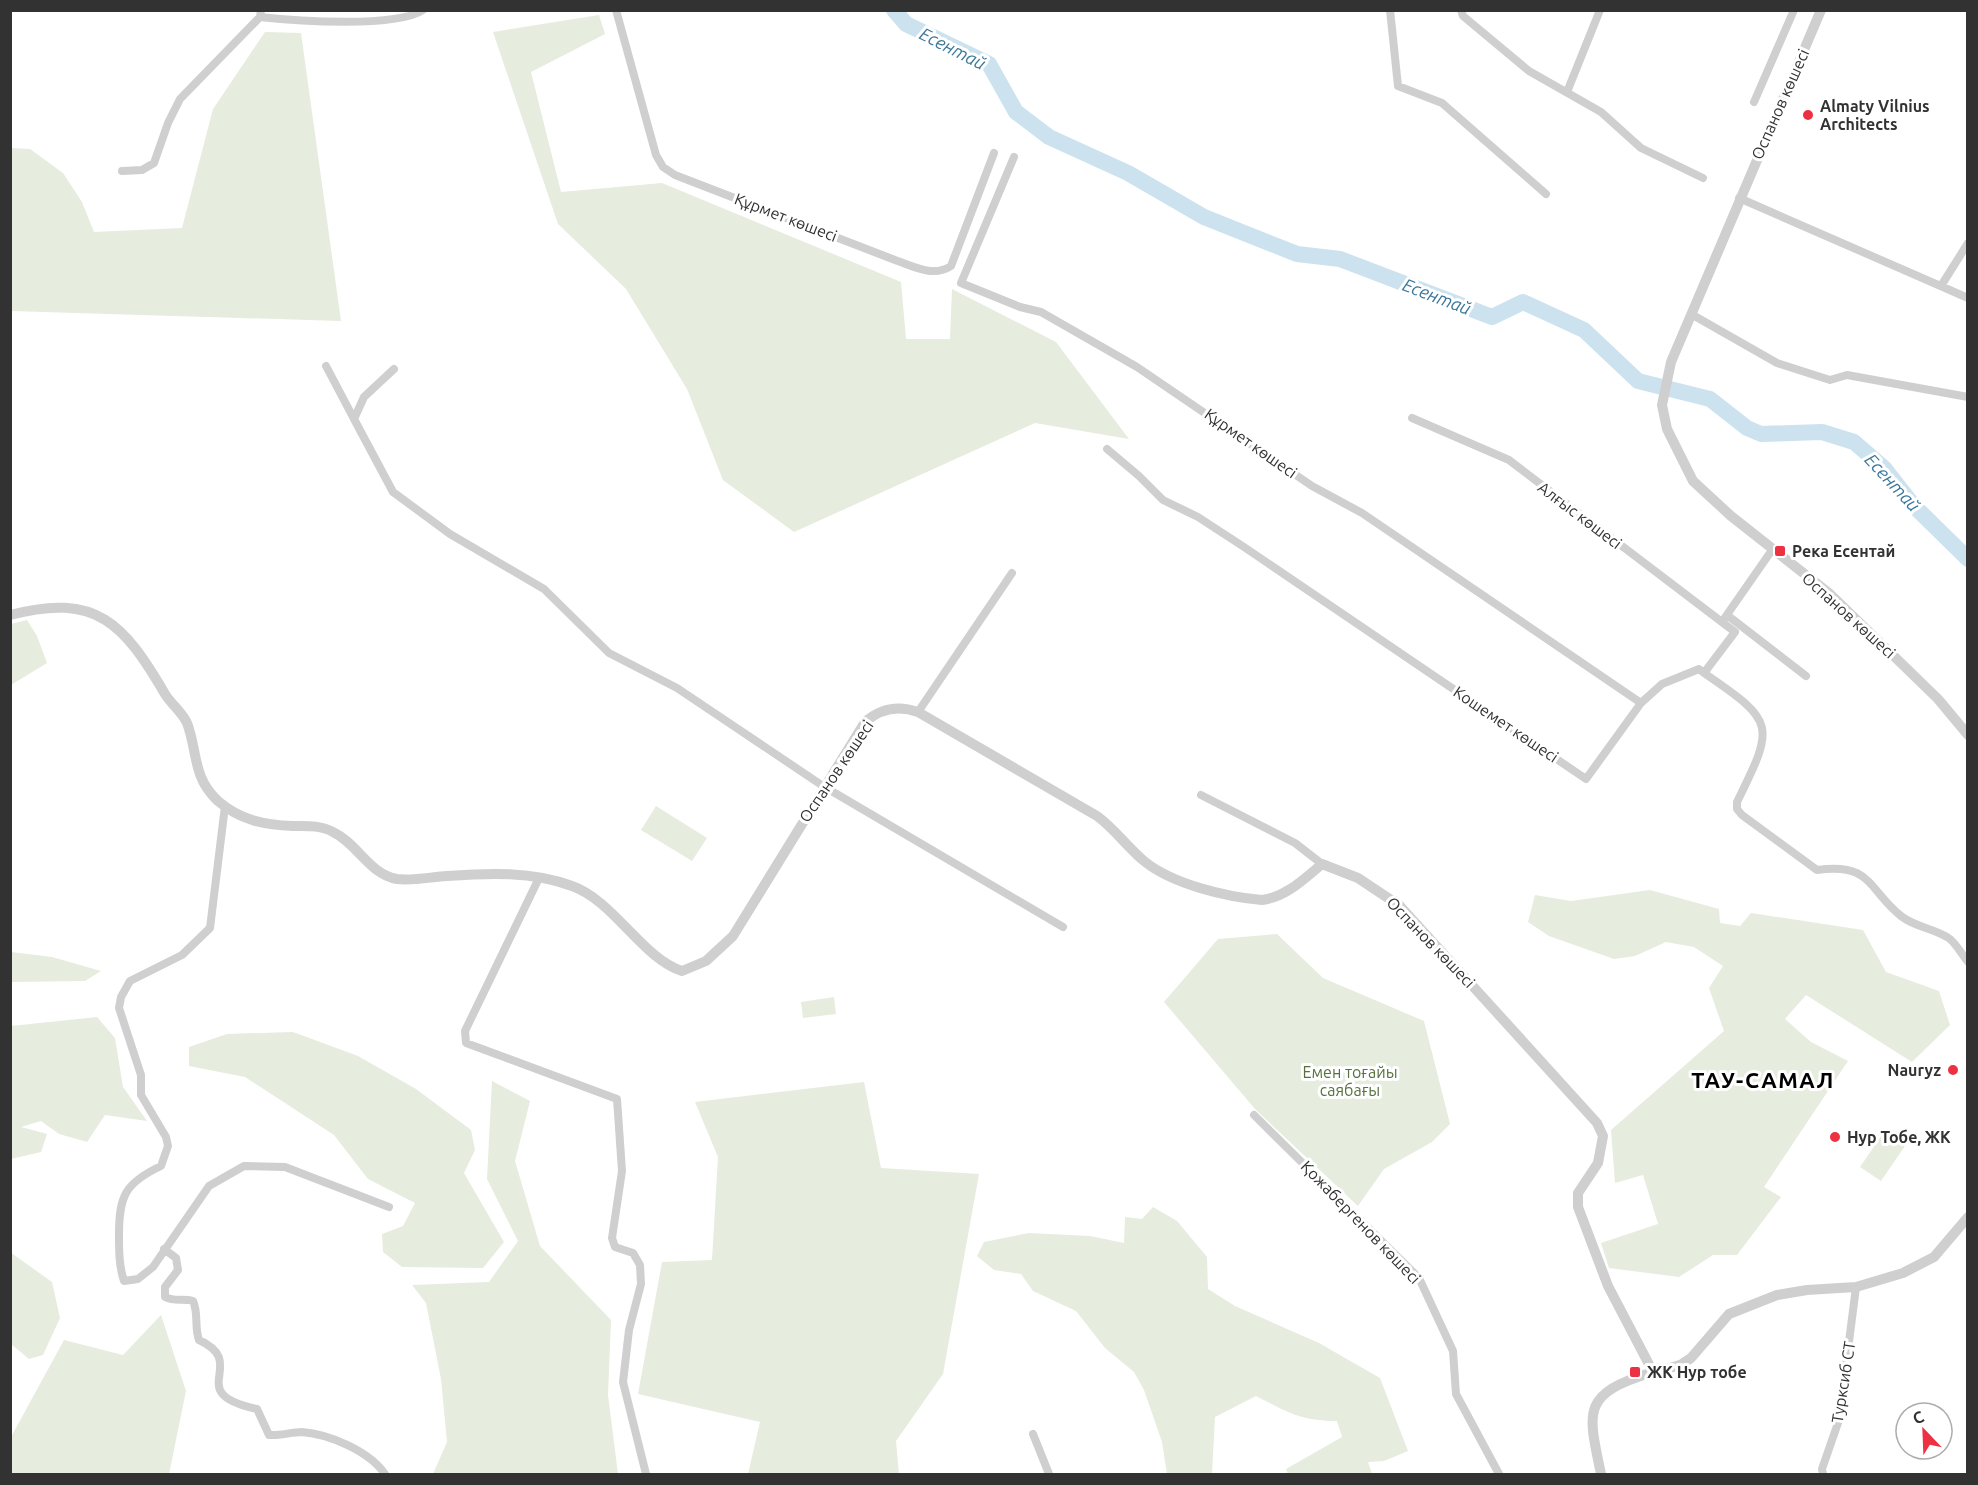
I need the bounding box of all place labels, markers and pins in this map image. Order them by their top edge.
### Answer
place label: Almaty Vilnius Architects [1820,97,1930,133]
marker: Almaty Vilnius Architects [1801,108,1815,122]
place label: Река Есентай [1792,542,1895,560]
marker: Река Есентай [1773,544,1787,558]
place label: Nauryz [1887,1061,1941,1079]
marker: Nauryz [1946,1063,1960,1077]
place label: Нур Тобе, ЖК [1847,1128,1951,1146]
marker: Нур Тобе, ЖК [1828,1130,1842,1144]
place label: ЖК Нур тобе [1647,1363,1747,1381]
marker: ЖК Нур тобе [1628,1365,1642,1379]

